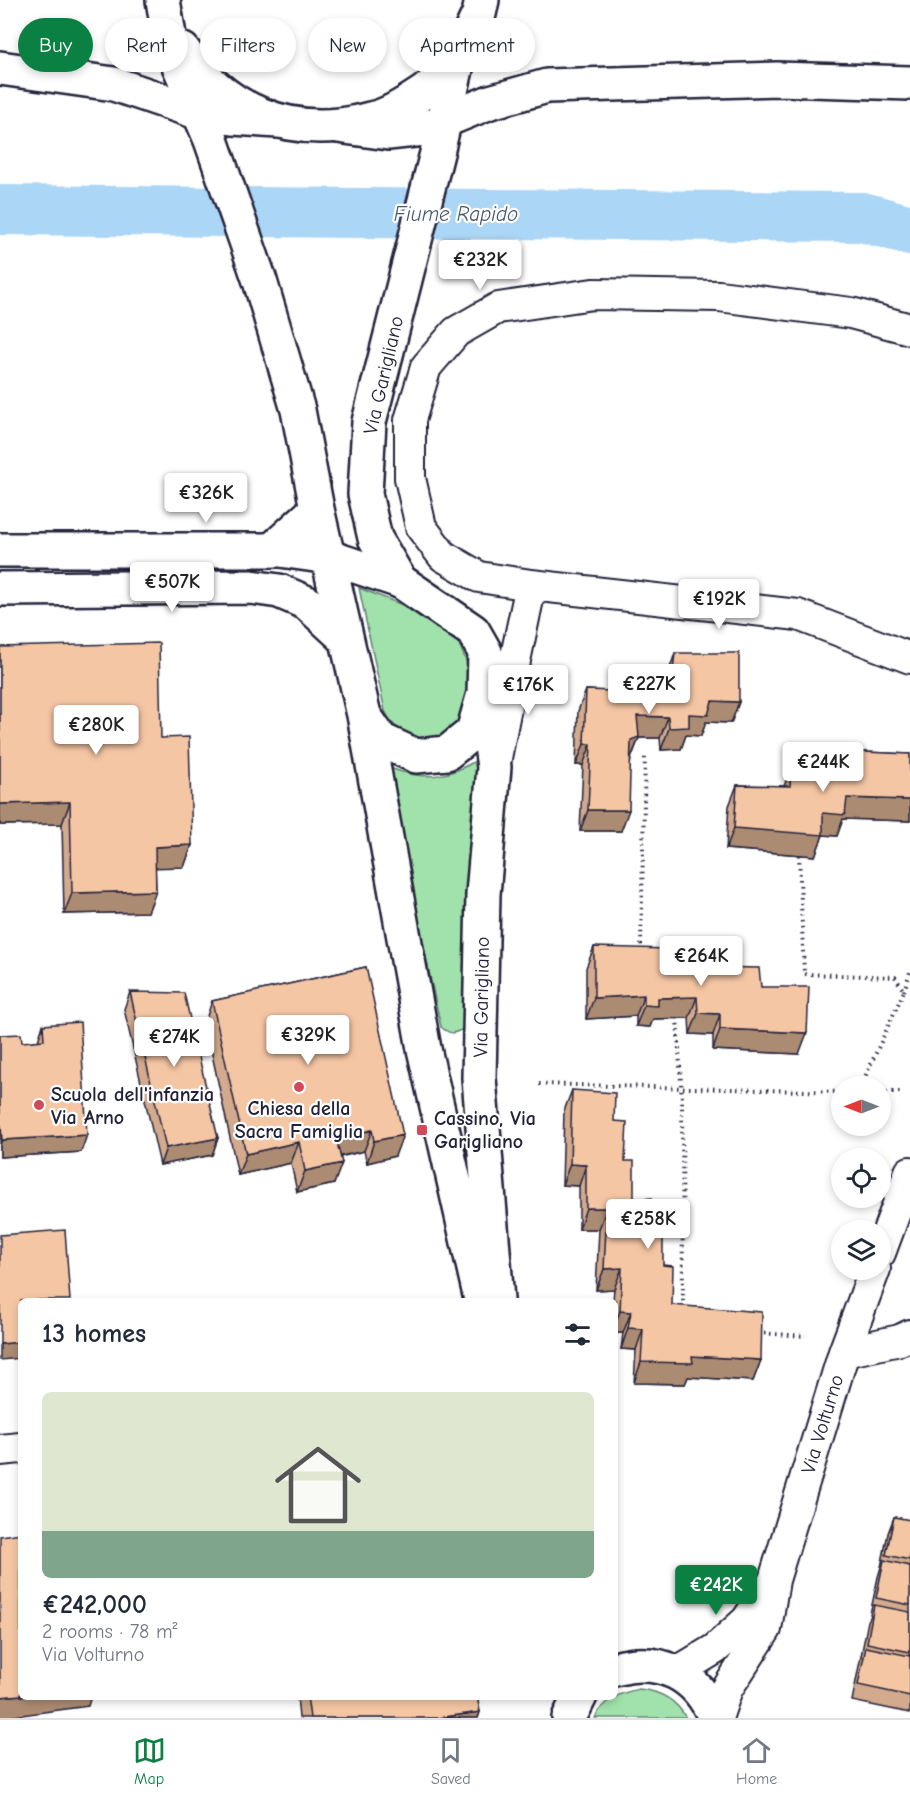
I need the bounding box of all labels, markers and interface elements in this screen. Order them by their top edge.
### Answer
chip: Buy [18,18,93,72]
chip: Rent [105,18,188,72]
chip: Filters [200,18,296,72]
chip: New [308,18,387,72]
chip: Apartment [399,18,535,72]
water label: Fiume Rapido [394,202,518,226]
pin: €232K [438,240,522,291]
text: €232K [453,248,507,271]
street label: Via Garigliano [359,314,408,437]
pin: €326K [164,473,248,524]
text: €326K [178,481,234,504]
pin: €507K [130,562,214,613]
text: €507K [144,570,200,593]
pin: €192K [677,579,761,630]
text: €192K [692,587,746,610]
pin: €227K [607,664,691,715]
pin: €176K [486,665,570,716]
text: €227K [622,672,676,695]
text: €176K [502,673,554,696]
pin: €280K [54,705,138,756]
text: €280K [68,713,124,736]
pin: €244K [781,742,865,793]
text: €244K [796,750,850,773]
street label: Via Garigliano [469,936,494,1058]
pin: €264K [659,936,743,987]
text: €264K [674,944,728,967]
pin: €329K [266,1015,350,1066]
pin: €274K [132,1017,216,1068]
text: €329K [280,1023,336,1046]
text: €274K [148,1025,200,1048]
north arrow [831,1076,891,1136]
map controls [831,1076,891,1280]
marker: Chiesa della Sacra Famiglia [292,1080,306,1094]
place label: Scuola dell'infanzia Via Arno [51,1083,214,1129]
place label: Chiesa della Sacra Famiglia [235,1097,363,1143]
marker: Scuola dell'infanzia Via Arno [32,1098,46,1112]
place label: Cassino, Via Garigliano [434,1107,536,1153]
marker: Cassino, Via Garigliano [415,1123,429,1137]
button: locate [831,1148,891,1208]
pin: €258K [606,1199,690,1250]
text: €258K [620,1207,676,1230]
button: layers [831,1220,891,1280]
icon: filters [561,1318,594,1351]
text: 13 homes [42,1319,146,1349]
street label: Via Volturno [797,1372,848,1476]
icon: home [264,1431,372,1539]
pin: €242K [674,1565,758,1616]
text: €242K [689,1573,743,1596]
text: €242,000 [42,1590,147,1620]
text: 2 rooms · 78 m² [42,1620,178,1643]
text: Via Volturno [42,1643,144,1666]
tab: Map [133,1734,166,1788]
tab: Saved [431,1734,471,1788]
tab: Home [736,1734,777,1788]

